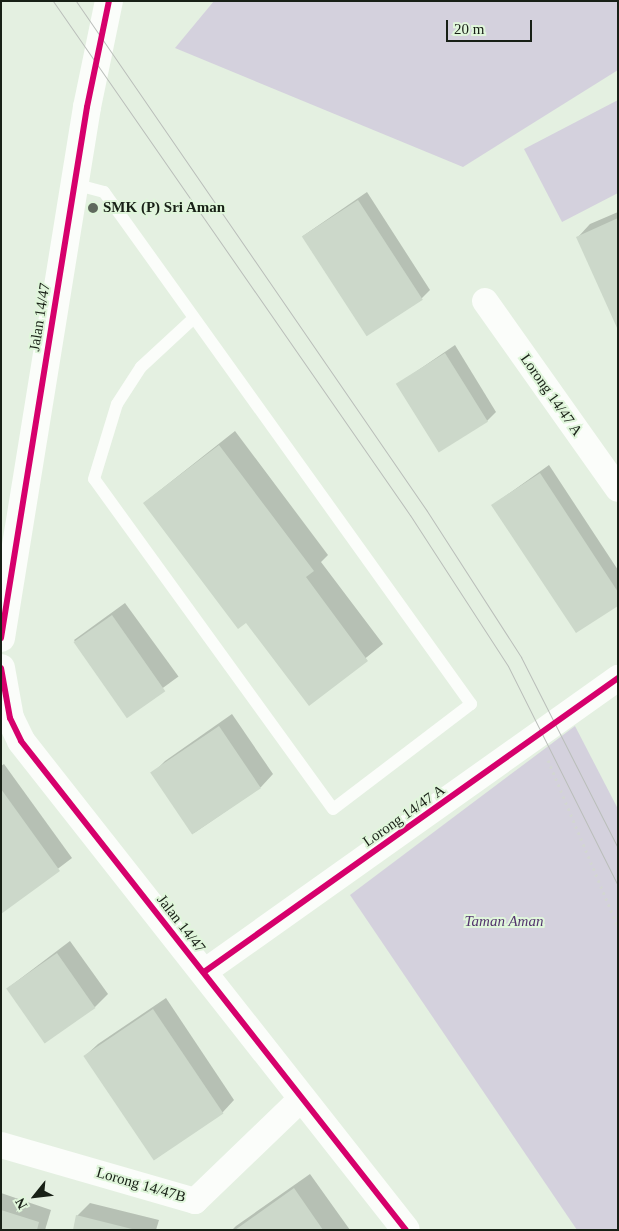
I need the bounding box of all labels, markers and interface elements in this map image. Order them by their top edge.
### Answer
scale bar [449,10,535,42]
text: 20 m [454,21,484,37]
place label: SMK (P) Sri Aman [103,199,226,217]
marker: SMK (P) Sri Aman [87,202,99,214]
street label: Jalan 14/47 [26,282,54,352]
street label: Lorong 14/47 A [516,350,586,440]
street label: Lorong 14/47 A [359,781,449,851]
street label: Jalan 14/47 [153,891,209,957]
park label: Taman Aman [464,913,544,931]
street label: Lorong 14/47B [94,1164,188,1206]
north arrow [10,1171,60,1221]
text: N [12,1195,30,1212]

